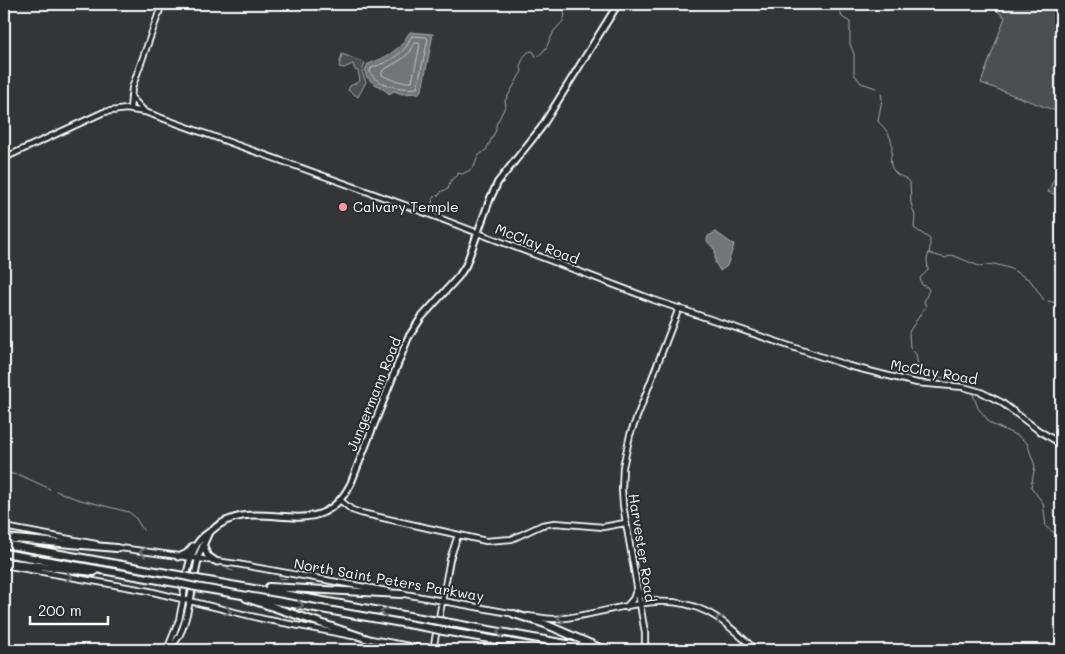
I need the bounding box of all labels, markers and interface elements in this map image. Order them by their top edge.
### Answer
place label: Calvary Temple [353,197,459,216]
marker: Calvary Temple [337,201,349,213]
street label: McClay Road [493,219,582,268]
street label: Jungermann Road [342,334,405,454]
street label: McClay Road [889,354,979,389]
street label: Harvester Road [625,492,660,604]
one-way arrow [139,547,147,558]
street label: North Saint Peters Parkway [293,553,486,606]
one-way arrow [65,571,73,582]
scale bar [30,594,108,626]
text: 200 m [38,600,82,620]
one-way arrow [296,600,305,610]
one-way arrow [223,605,232,616]
one-way arrow [380,607,388,617]
one-way arrow [557,612,565,623]
one-way arrow [715,616,724,625]
one-way arrow [496,628,505,638]

